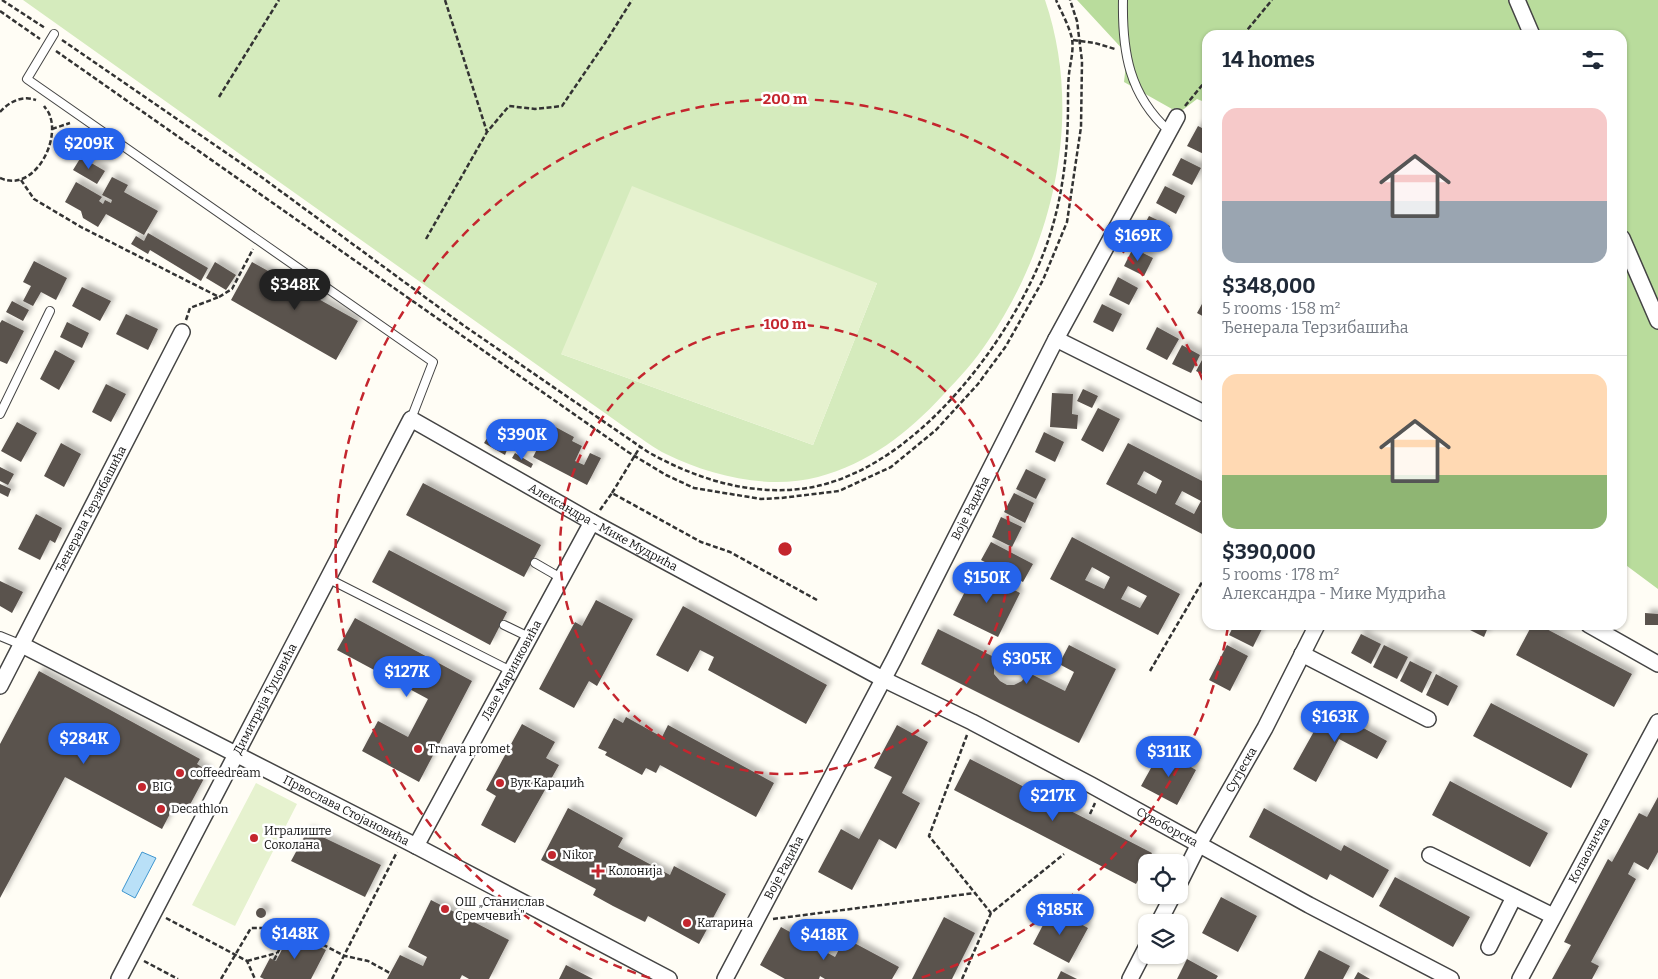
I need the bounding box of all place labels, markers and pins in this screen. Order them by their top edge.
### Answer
pin: $209K [54,128,124,170]
pin: $169K [1103,220,1173,262]
pin: $348K [260,268,330,311]
pin: $390K [487,418,557,461]
centre of rings [776,540,794,558]
pin: $150K [952,562,1022,604]
pin: $305K [992,642,1062,685]
pin: $127K [372,656,442,698]
pin: $163K [1300,700,1370,743]
pin: $284K [49,722,119,765]
pin: $311K [1134,736,1204,778]
place label: Trnava promet [428,742,511,756]
marker: Trnava promet [412,743,424,755]
place label: coffeedream [190,766,261,780]
marker: coffeedream [174,767,186,779]
place label: Вук Караџић [510,776,585,790]
marker: Вук Караџић [494,777,506,789]
place label: BIG [152,780,173,794]
pin: $217K [1018,780,1088,822]
marker: BIG [136,781,148,793]
place label: Decathlon [171,802,229,816]
marker: Decathlon [155,803,167,815]
place label: Игралиште Соколана [264,824,331,852]
marker: Игралиште Соколана [248,832,260,844]
place label: Nikor [562,848,594,862]
marker: Nikor [546,849,558,861]
place label: Колонија [608,864,663,878]
marker: Колонија [592,865,604,877]
pin: $185K [1025,894,1095,936]
place label: ОШ „Станислав Сремчевић” [455,895,545,923]
marker: ОШ „Станислав Сремчевић” [439,903,451,915]
place label: Катарина [697,916,753,930]
marker: Катарина [681,917,693,929]
pin: $148K [260,918,330,960]
pin: $418K [789,918,859,961]

